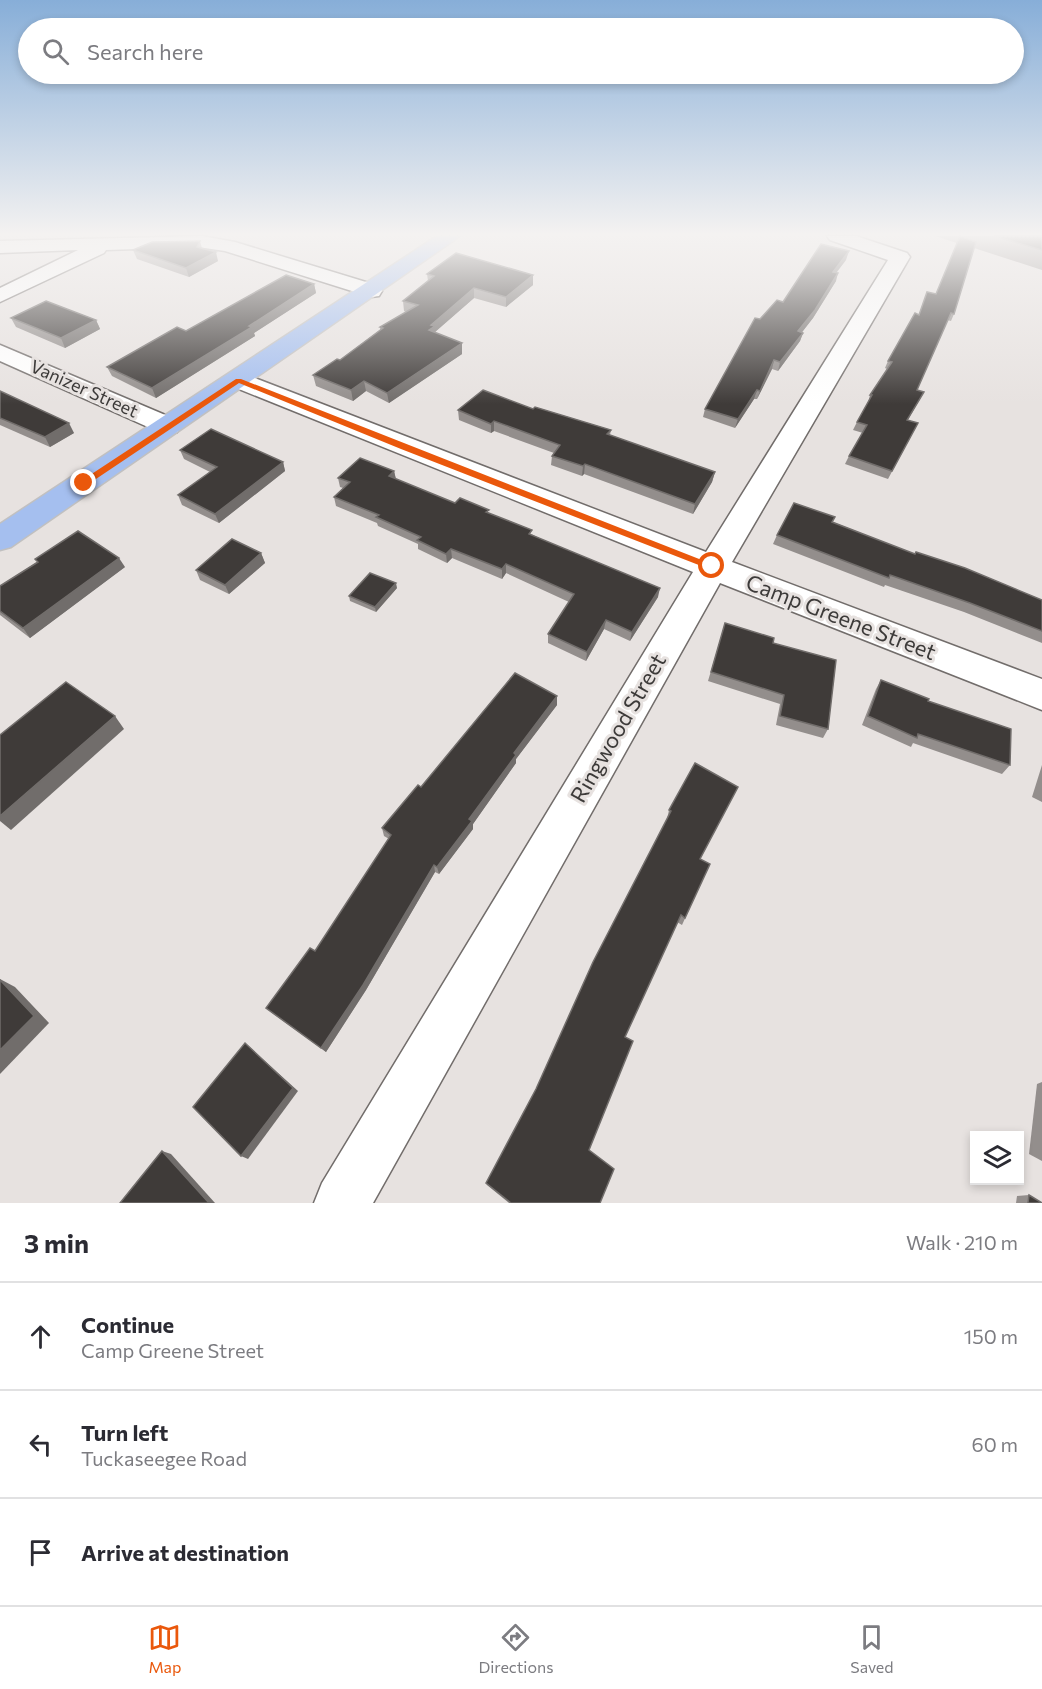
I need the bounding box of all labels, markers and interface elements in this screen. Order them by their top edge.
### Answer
search box [18,18,1024,84]
icon: search [39,35,72,68]
text: Search here [87,38,203,65]
street label: Vanizer Street [27,355,142,422]
route end [70,469,96,495]
route start [698,552,724,578]
street label: Camp Greene Street [742,568,940,665]
street label: Ringwood Street [564,648,671,807]
map controls [970,1131,1024,1185]
button: layers [970,1131,1024,1185]
text: 3 min [24,1227,89,1258]
text: Walk · 210 m [906,1230,1018,1254]
text: Continue [81,1311,174,1338]
icon: ahead [24,1320,57,1353]
text: 150 m [964,1324,1018,1348]
text: Camp Greene Street [81,1338,264,1362]
text: Turn left [81,1419,168,1446]
icon: left [24,1428,57,1461]
text: 60 m [972,1432,1018,1456]
text: Tuckaseegee Road [81,1446,247,1470]
icon: arrive [24,1536,57,1569]
text: Arrive at destination [81,1539,289,1566]
tab: Map [148,1621,181,1676]
tab: Directions [478,1621,553,1676]
tab: Saved [850,1621,894,1676]

